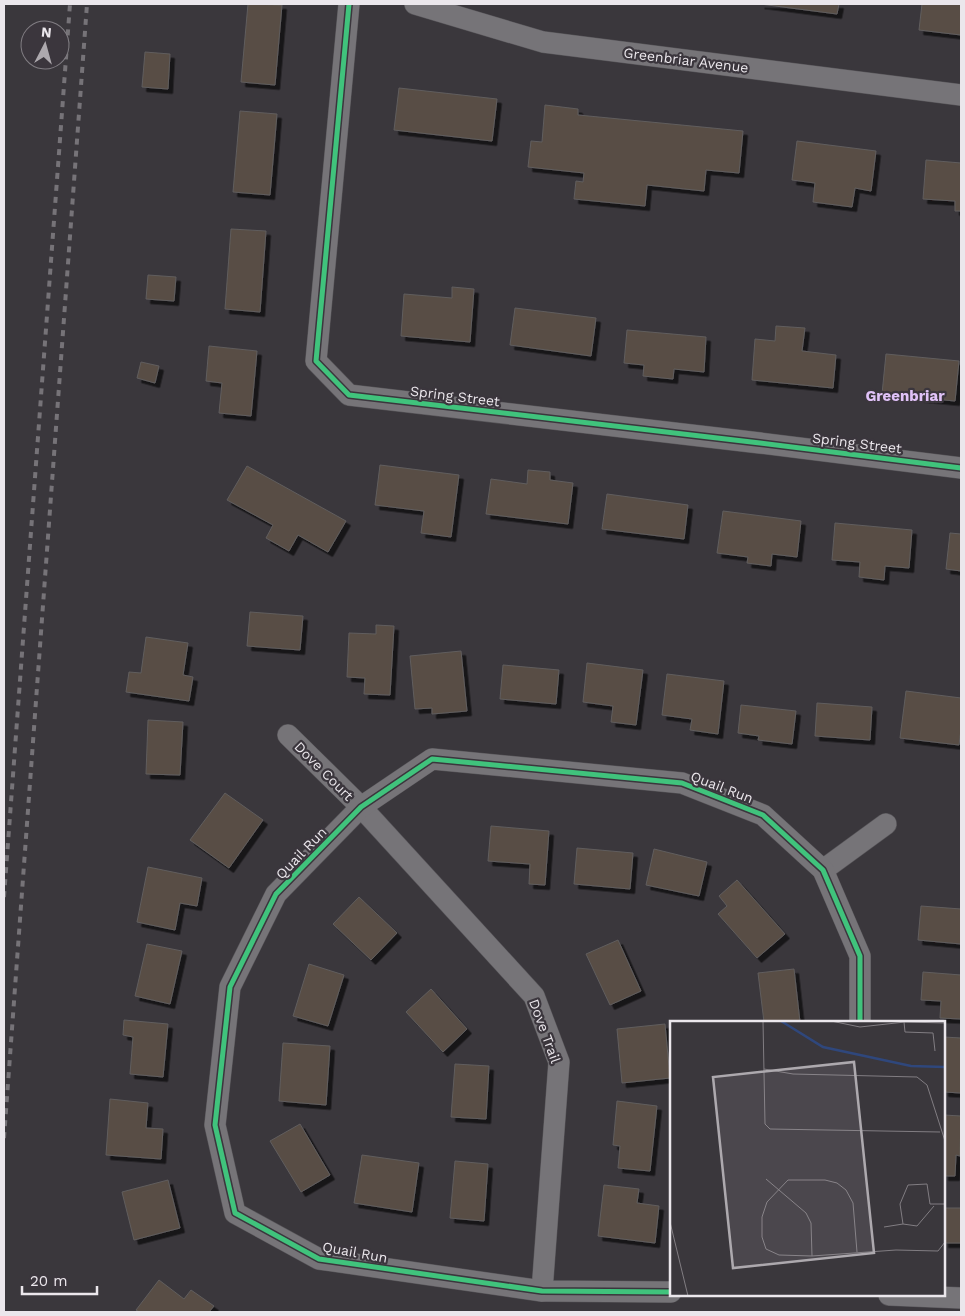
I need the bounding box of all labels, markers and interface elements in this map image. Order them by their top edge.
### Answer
north arrow [20,20,70,70]
text: N [40,24,52,41]
street label: Greenbriar Avenue [623,44,749,76]
street label: Spring Street [409,383,501,409]
district label: Greenbriar [865,387,945,405]
street label: Spring Street [811,430,903,456]
street label: Dove Court [291,738,357,804]
street label: Quail Run [688,768,756,806]
street label: Quail Run [272,824,330,882]
street label: Dove Trail [526,997,564,1066]
inset map [670,1021,945,1296]
street label: Quail Run [321,1238,389,1266]
scale bar [22,1264,98,1296]
text: 20 m [30,1272,68,1290]

